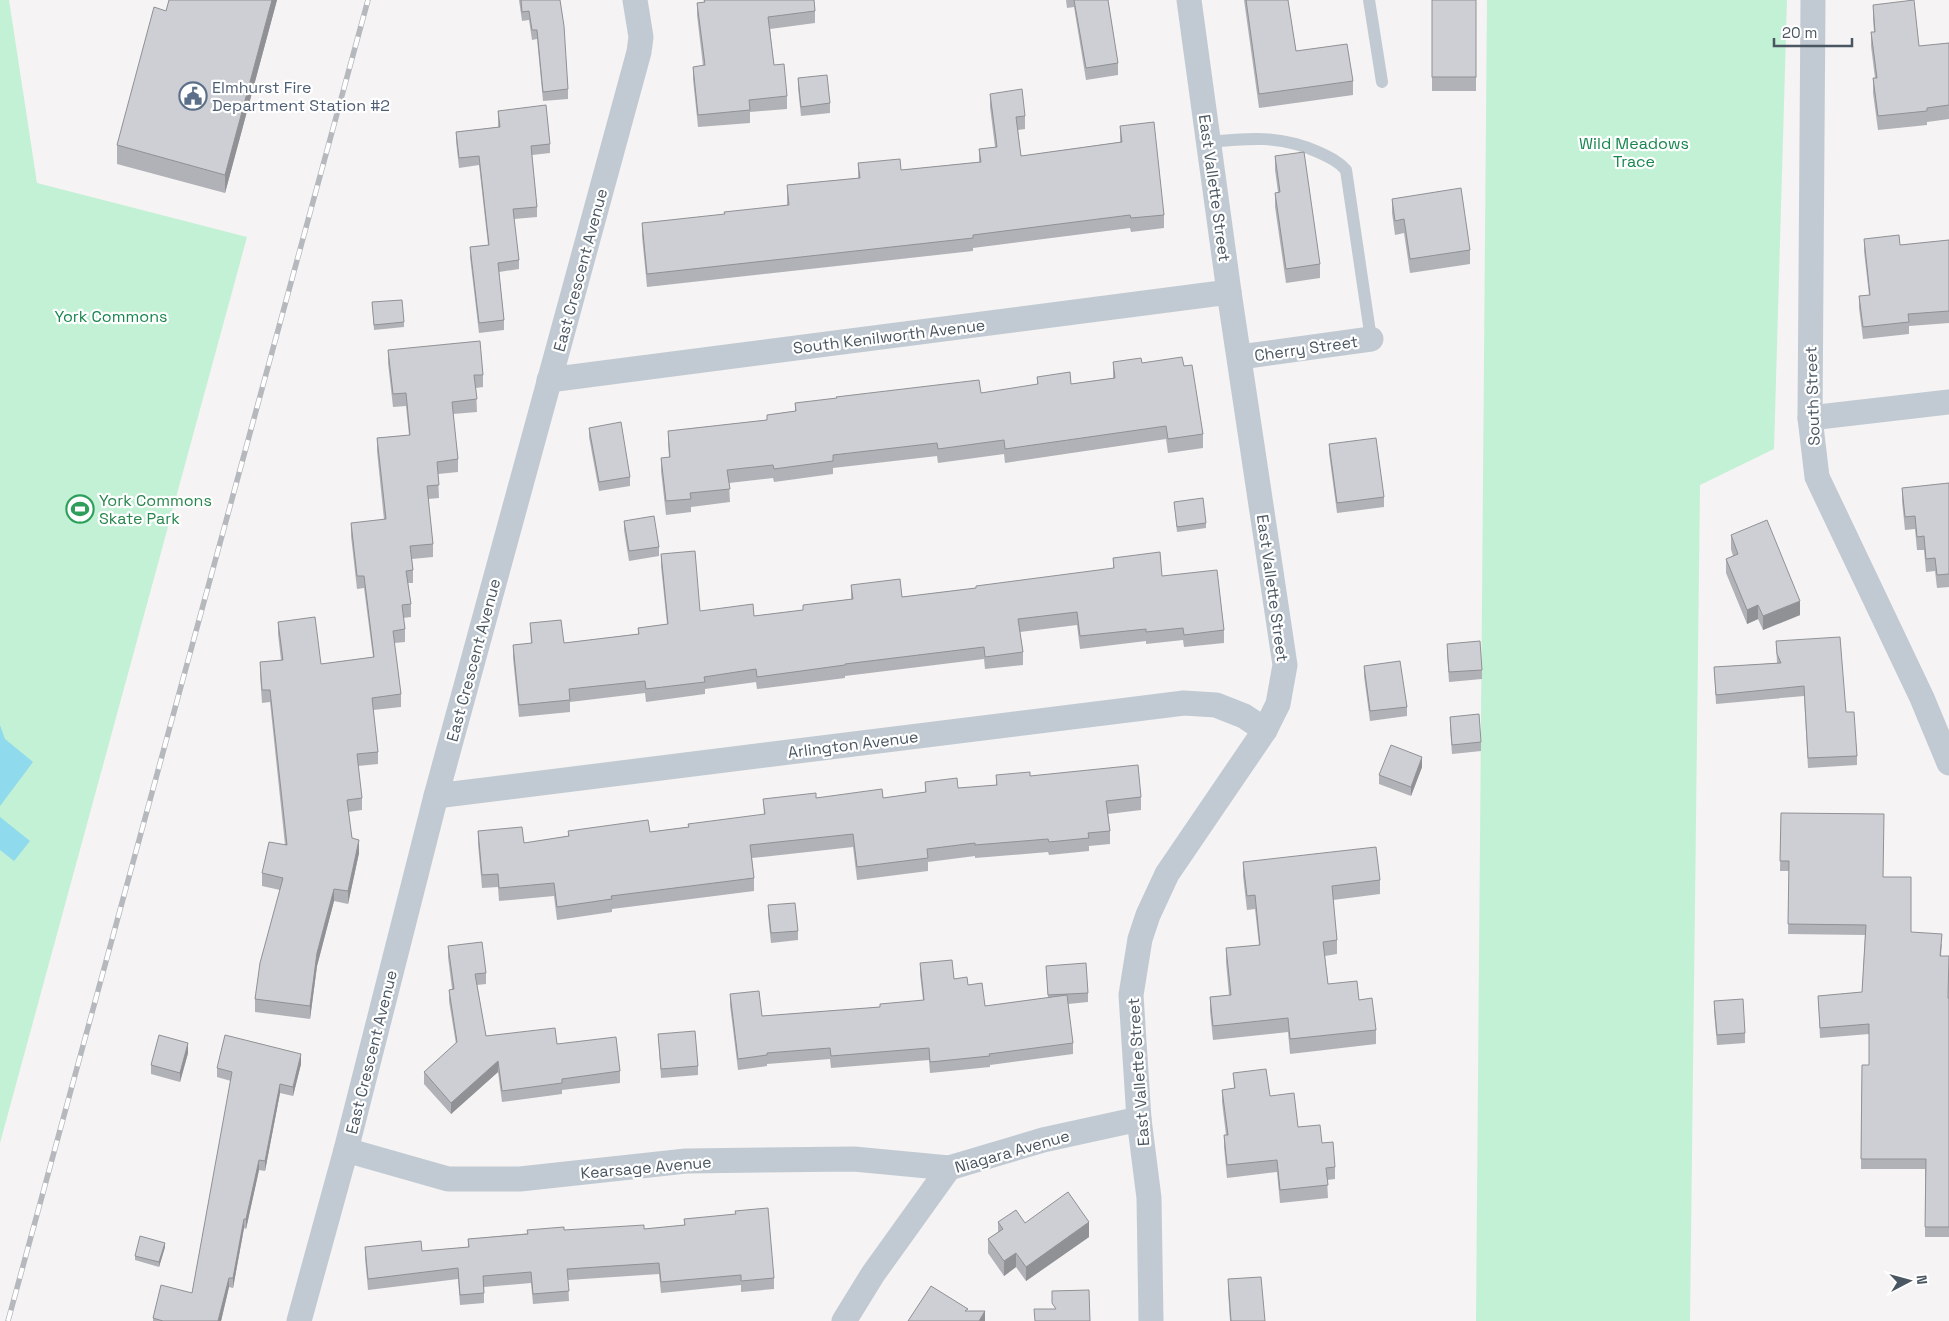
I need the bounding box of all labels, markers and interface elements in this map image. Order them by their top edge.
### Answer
scale bar [1774,15,1852,47]
text: 20 m [1782,23,1817,42]
place label: Elmhurst Fire Department Station #2 [212,77,390,116]
public building icon: Elmhurst Fire Department Station #2 [178,81,208,111]
street label: East Vallette Street [1194,113,1235,263]
park label: Wild Meadows Trace [1579,133,1689,172]
street label: East Crescent Avenue [549,186,612,354]
park label: York Commons [55,306,167,327]
street label: South Kenilworth Avenue [792,314,986,359]
street label: Cherry Street [1253,331,1359,366]
street label: South Street [1800,346,1825,446]
place label: York Commons Skate Park [99,490,212,529]
sports icon: York Commons Skate Park [65,494,95,524]
street label: East Vallette Street [1252,513,1293,663]
street label: East Crescent Avenue [442,576,505,744]
street label: Arlington Avenue [787,726,919,763]
street label: East Crescent Avenue [341,968,402,1136]
street label: East Vallette Street [1123,997,1154,1147]
street label: Niagara Avenue [952,1125,1072,1178]
street label: Kearsage Avenue [580,1151,712,1184]
north arrow [1884,1256,1934,1306]
text: N [1912,1274,1931,1285]

